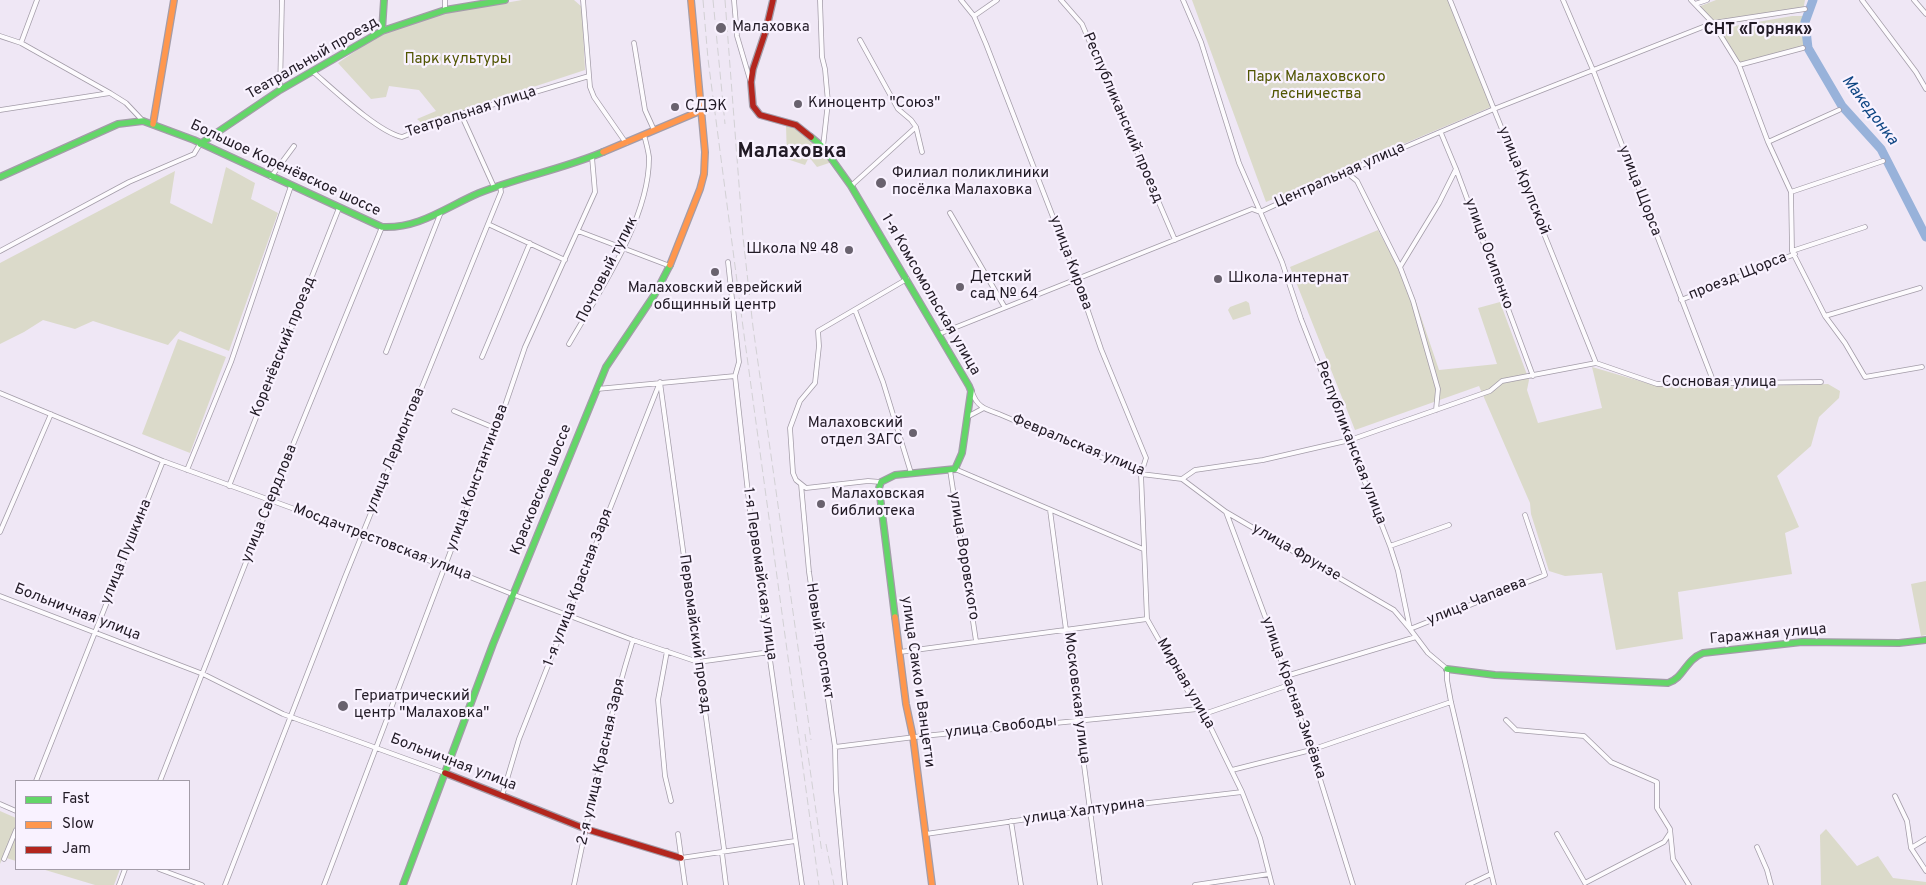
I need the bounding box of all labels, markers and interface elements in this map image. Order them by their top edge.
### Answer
street label: Театральный проезд [244,14,382,104]
place label: Малаховка [732,19,810,37]
marker: Малаховка [714,21,728,35]
district label: СНТ «Горняк» [1704,21,1812,41]
street label: Республиканский проезд [1078,30,1166,206]
park label: Парк культуры [405,51,511,69]
park label: Парк Малаховского лесничества [1246,69,1386,104]
water label: Македонка [1837,72,1901,150]
street label: Театральная улица [403,83,539,143]
place label: Киноцентр "Союз" [808,95,940,113]
place label: СДЭК [685,98,727,116]
marker: Киноцентр "Союз" [792,98,804,110]
marker: СДЭК [669,101,681,113]
street label: Большое Коренёвское шоссе [187,117,383,221]
street label: улица Крупской [1493,124,1553,238]
street label: Центральная улица [1272,139,1408,213]
district label: Малаховка [738,141,846,165]
street label: улица Щорса [1613,143,1665,239]
place label: Филиал поликлиники посёлка Малаховка [892,165,1049,200]
marker: Филиал поликлиники посёлка Малаховка [874,176,888,190]
street label: улица Осипенко [1460,196,1516,312]
street label: 1-я Комсомольская улица [876,211,984,379]
street label: улица Кирова [1045,213,1095,313]
street label: Почтовый тупик [573,214,643,326]
place label: Школа № 48 [746,241,839,259]
marker: Школа № 48 [843,244,855,256]
street label: проезд Щорса [1686,249,1790,305]
marker: Малаховский еврейский общинный центр [709,266,721,278]
place label: Детский сад № 64 [970,269,1038,304]
place label: Школа-интернат [1228,270,1349,288]
marker: Школа-интернат [1212,273,1224,285]
street label: Коренёвский проезд [248,274,320,420]
place label: Малаховский еврейский общинный центр [628,280,802,315]
marker: Детский сад № 64 [954,281,966,293]
street label: Республиканская улица [1311,359,1389,527]
street label: Сосновая улица [1662,374,1776,392]
street label: улица Лермонтова [362,385,430,517]
street label: улица Константинова [443,402,513,554]
street label: Февральская улица [1009,411,1147,481]
place label: Малаховский отдел ЗАГС [808,415,903,450]
street label: Красковское шоссе [508,422,576,558]
marker: Малаховский отдел ЗАГС [907,427,919,439]
street label: улица Свердлова [238,442,302,566]
place label: Малаховская библиотека [831,486,925,521]
street label: 1-я Первомайская улица [738,487,780,661]
street label: улица Воровского [944,491,982,621]
street label: улица Пушкина [98,497,156,607]
marker: Малаховская библиотека [815,498,827,510]
street label: Мосдачтрестовская улица [290,501,474,585]
street label: 1-я улица Красная Заря [541,507,617,669]
street label: улица Фрунзе [1248,520,1344,586]
street label: Первомайский проезд [674,553,714,715]
street label: улица Чапаева [1425,574,1529,630]
street label: Больничная улица [11,581,143,645]
street label: Новый проспект [801,582,837,700]
street label: улица Сакко и Ванцетти [896,595,938,769]
street label: улица Красная Змеёвка [1257,614,1329,782]
street label: Гаражная улица [1709,621,1827,649]
street label: Московская улица [1059,631,1093,765]
street label: Мирная улица [1152,636,1218,732]
street label: 2-я улица Красная Заря [574,677,630,847]
place label: Гериатрический центр "Малаховка" [354,688,489,723]
marker: Гериатрический центр "Малаховка" [336,699,350,713]
street label: улица Свободы [944,713,1058,743]
street label: Больничная улица [387,731,519,795]
legend [15,780,190,870]
text: Fast [62,790,90,809]
street label: улица Халтурина [1022,795,1146,829]
text: Slow [62,815,94,834]
text: Jam [62,840,91,859]

